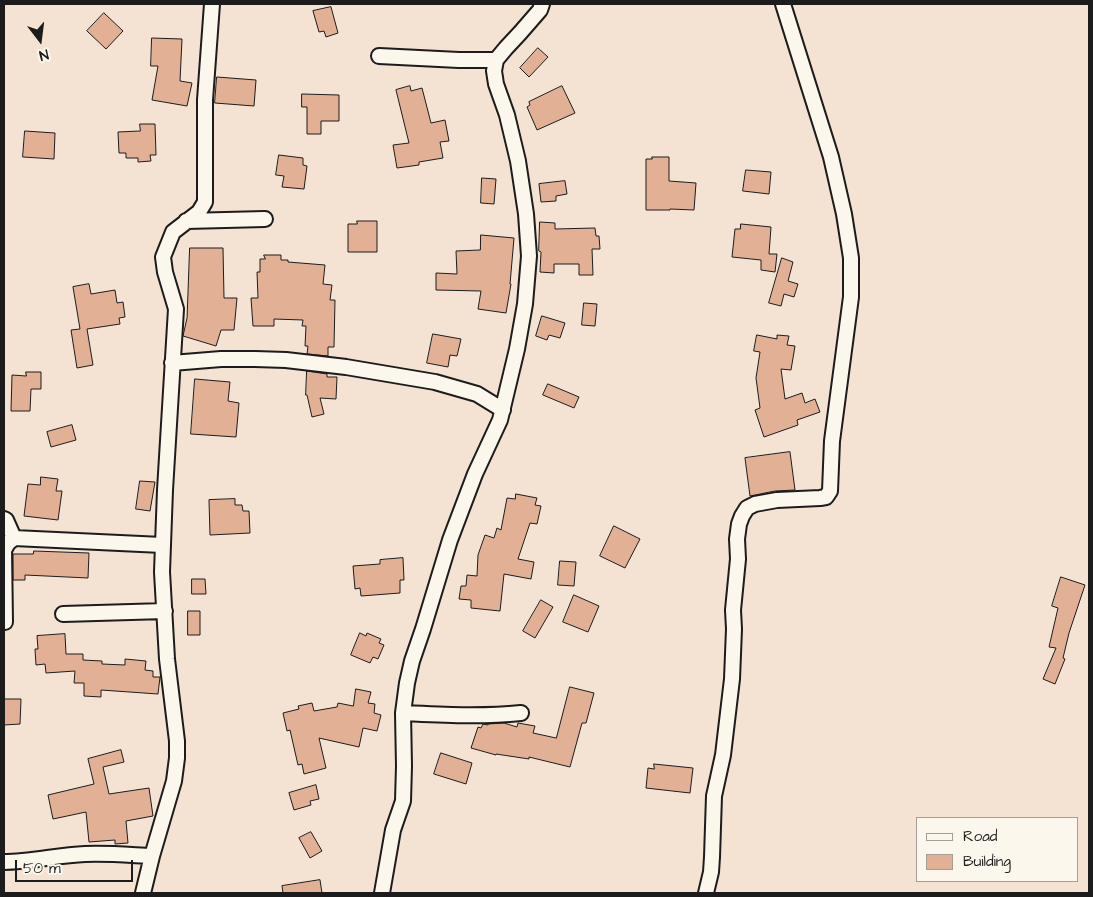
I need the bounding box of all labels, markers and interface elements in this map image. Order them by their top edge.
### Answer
north arrow [15,15,65,65]
text: N [37,44,51,65]
legend [916,817,1078,882]
text: Road [963,826,997,847]
scale bar [18,850,135,882]
text: Building [963,851,1011,872]
text: 50 m [23,858,61,879]

